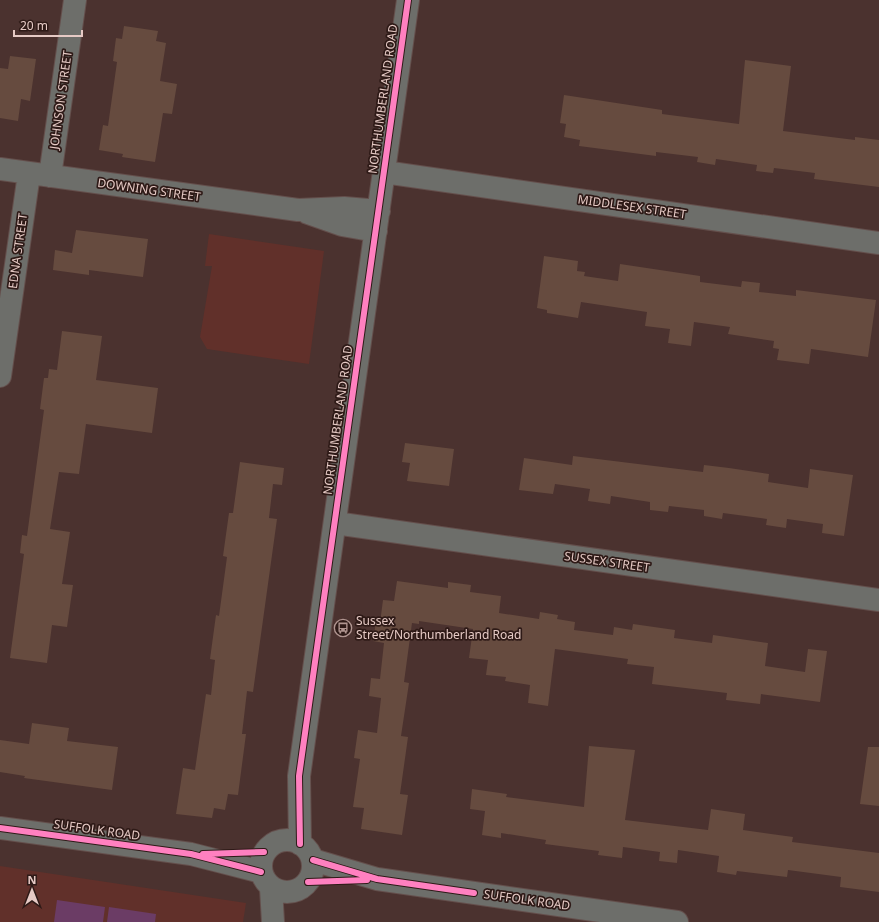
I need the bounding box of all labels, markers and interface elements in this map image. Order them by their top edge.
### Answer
scale bar [14,12,82,38]
text: 20 m [20,17,48,34]
street label: NORTHUMBERLAND ROAD [364,23,401,175]
street label: JOHNSON STREET [45,49,76,151]
street label: DOWNING STREET [96,174,202,205]
street label: MIDDLESEX STREET [577,190,688,223]
street label: EDNA STREET [4,212,31,290]
street label: NORTHUMBERLAND ROAD [319,344,356,496]
street label: SUSSEX STREET [563,547,651,576]
place label: Sussex Street/Northumberland Road [356,612,521,643]
bus stop icon: Sussex Street/Northumberland Road [333,618,353,638]
street label: SUFFOLK ROAD [53,815,142,844]
north arrow [12,870,52,910]
text: N [28,872,36,887]
street label: SUFFOLK ROAD [483,885,572,914]

